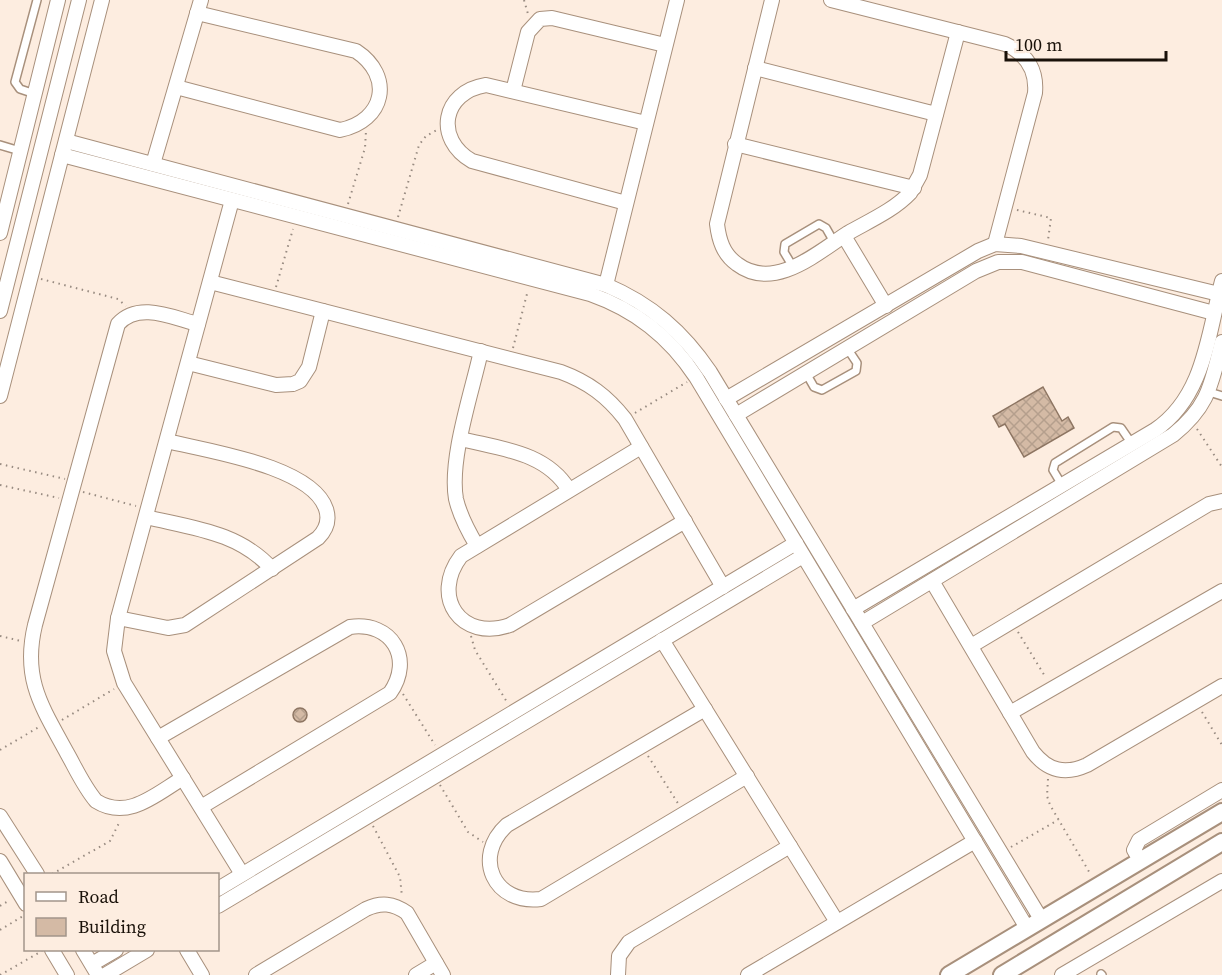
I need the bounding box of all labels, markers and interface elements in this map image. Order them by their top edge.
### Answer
scale bar [1006,24,1166,62]
text: 100 m [1015,32,1062,57]
legend [24,873,219,951]
text: Road [78,884,119,909]
text: Building [78,914,146,939]

